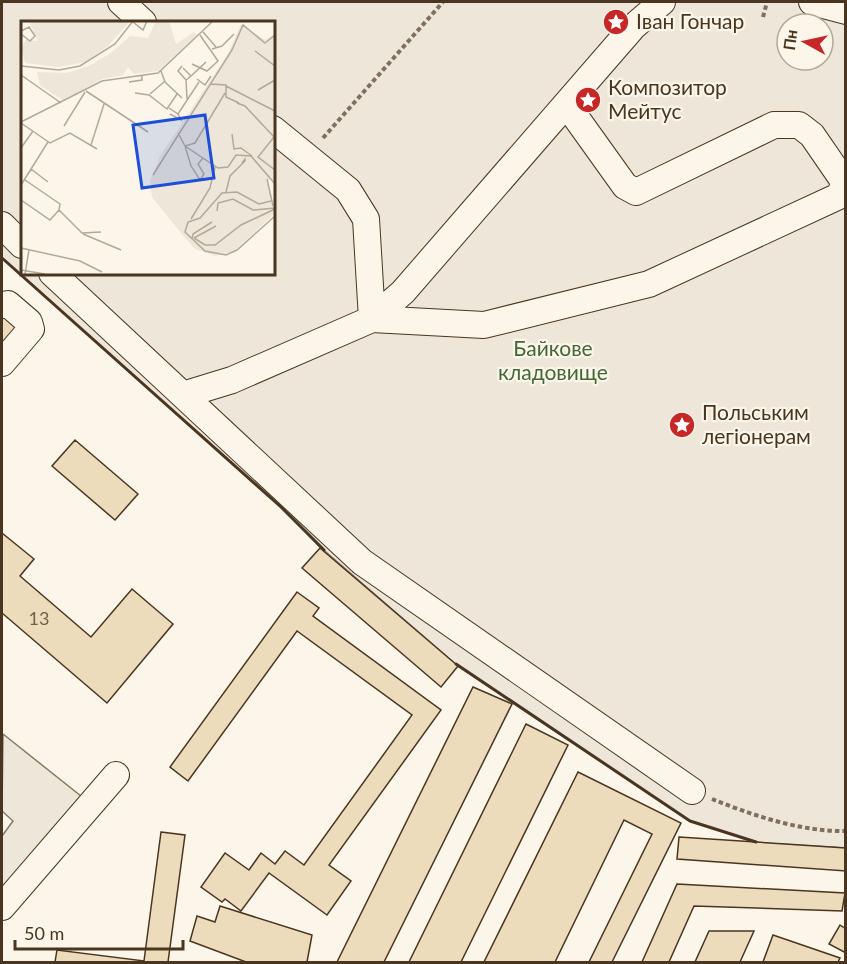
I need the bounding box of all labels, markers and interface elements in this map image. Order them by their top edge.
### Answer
place icon: Іван Гончар [601,7,631,37]
place label: Іван Гончар [636,8,744,33]
north arrow [775,12,835,72]
inset map [21,21,274,274]
text: Пн [779,28,801,52]
place label: Композитор Мейтус [608,74,727,123]
place icon: Композитор Мейтус [573,85,603,115]
park label: Байкове кладовище [498,335,608,384]
place label: Польським легіонерам [702,399,811,448]
place icon: Польським легіонерам [667,410,697,440]
house number: 13 [29,607,49,629]
scale bar [15,913,183,951]
text: 50 m [24,922,64,944]

